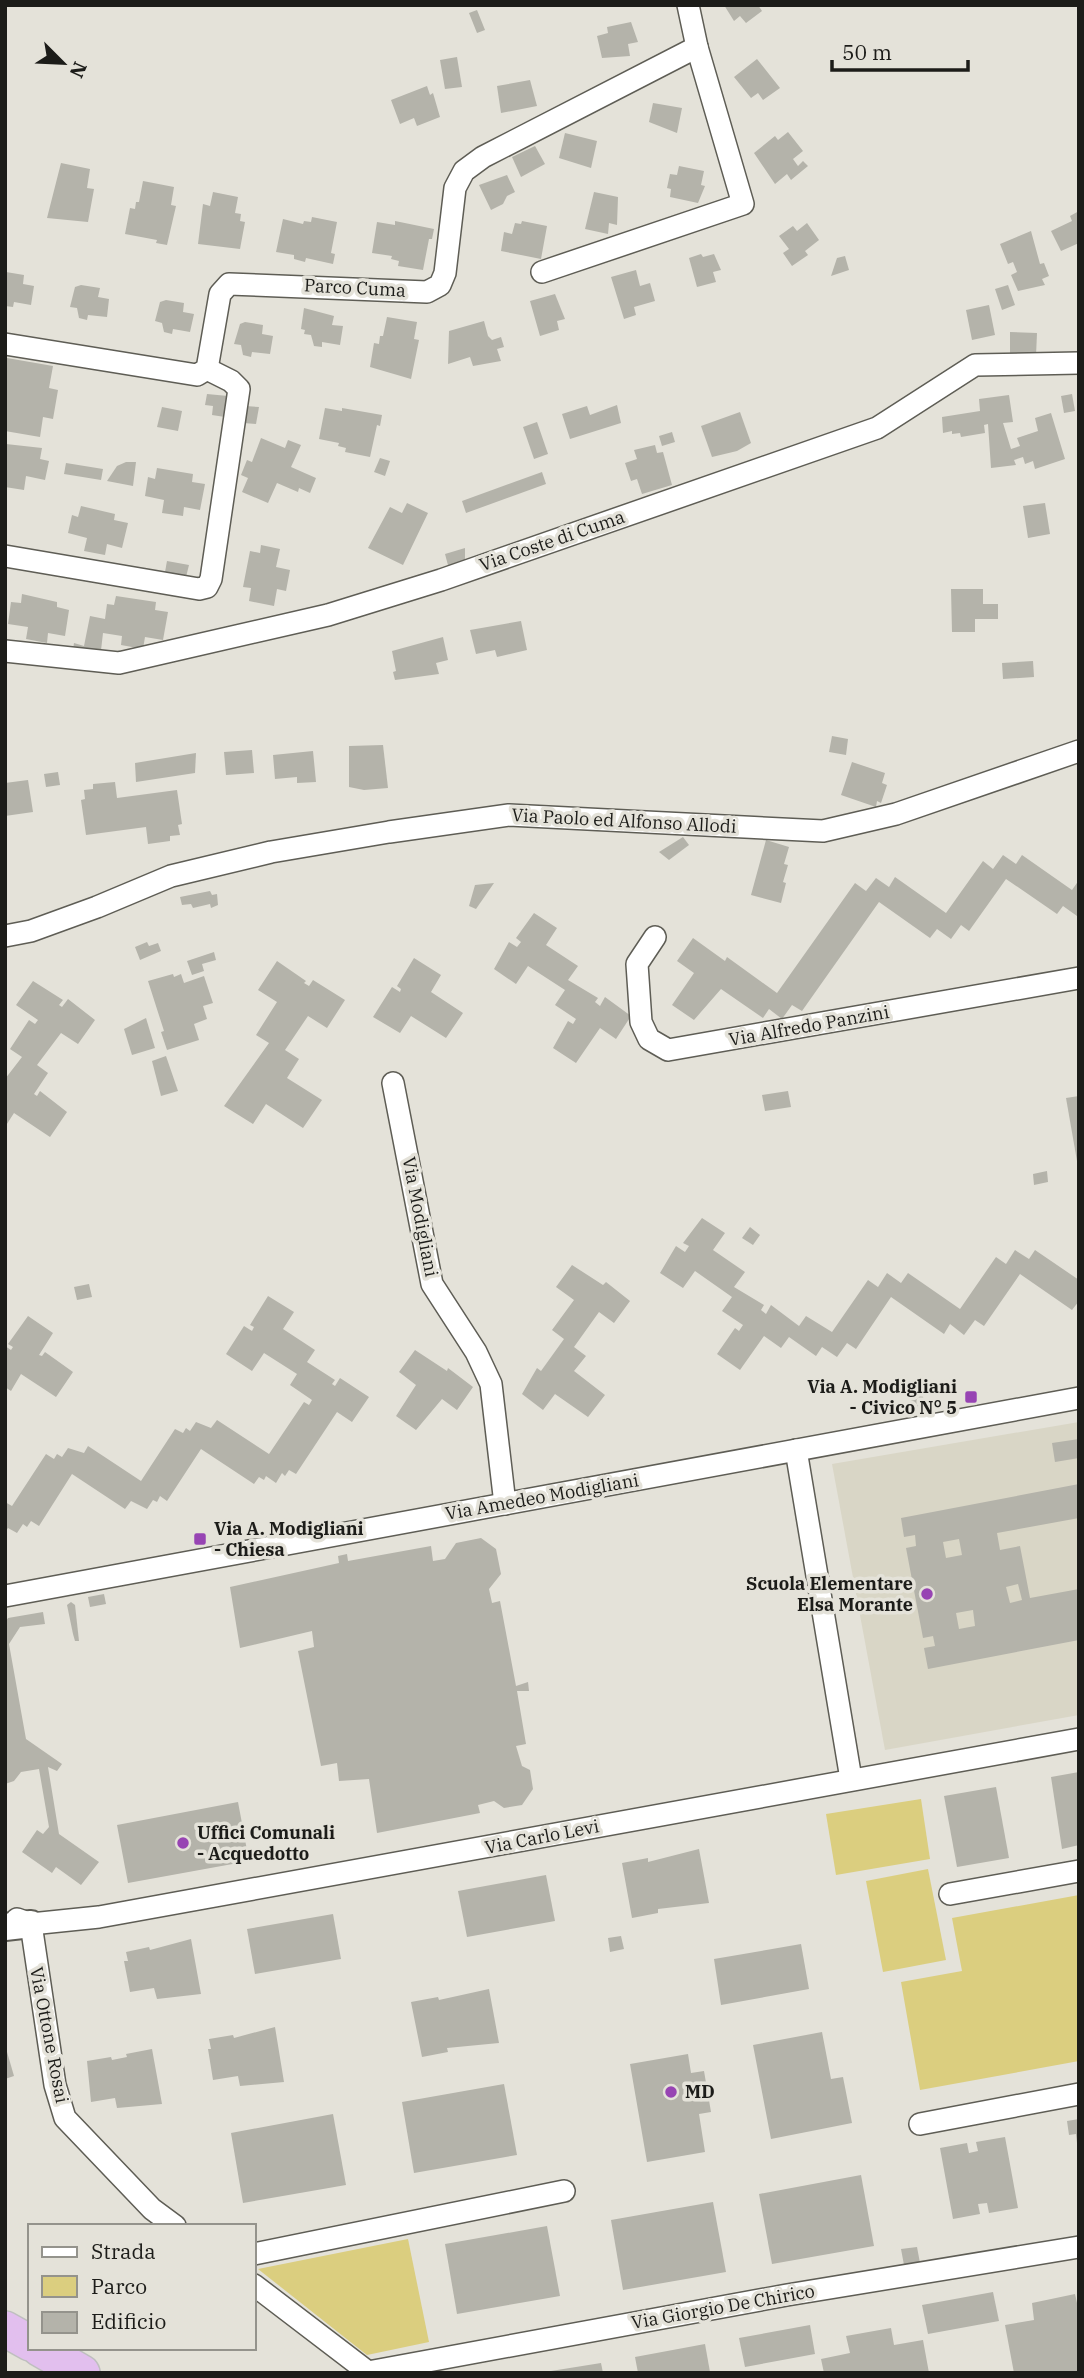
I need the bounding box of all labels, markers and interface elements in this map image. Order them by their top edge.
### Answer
north arrow [28,28,98,98]
scale bar [832,28,968,72]
text: 50 m [842,38,892,66]
text: N [65,58,93,82]
street label: Parco Cuma [303,273,407,302]
street label: Via Coste di Cuma [476,505,628,576]
street label: Via Paolo ed Alfonso Allodi [511,803,737,838]
street label: Via Alfredo Panzini [727,1000,891,1051]
street label: Via Modigliani [398,1155,443,1279]
place label: Via A. Modigliani - Civico N° 5 [807,1375,957,1419]
marker: Via A. Modigliani - Civico N° 5 [963,1389,979,1405]
street label: Via Amedeo Modigliani [443,1468,641,1525]
place label: Via A. Modigliani - Chiesa [214,1517,364,1561]
marker: Via A. Modigliani - Chiesa [192,1531,208,1547]
place label: Scuola Elementare Elsa Morante [746,1572,913,1616]
marker: Scuola Elementare Elsa Morante [919,1586,935,1602]
street label: Via Carlo Levi [483,1814,601,1859]
place label: Uffici Comunali - Acquedotto [197,1821,335,1865]
marker: Uffici Comunali - Acquedotto [175,1835,191,1851]
street label: Via Ottone Rosai [25,1965,74,2105]
place label: MD [685,2080,715,2103]
marker: MD [663,2084,679,2100]
legend [28,2224,256,2350]
text: Strada [91,2237,156,2265]
text: Parco [91,2272,147,2300]
street label: Via Giorgio De Chirico [629,2279,816,2334]
text: Edificio [91,2307,166,2335]

